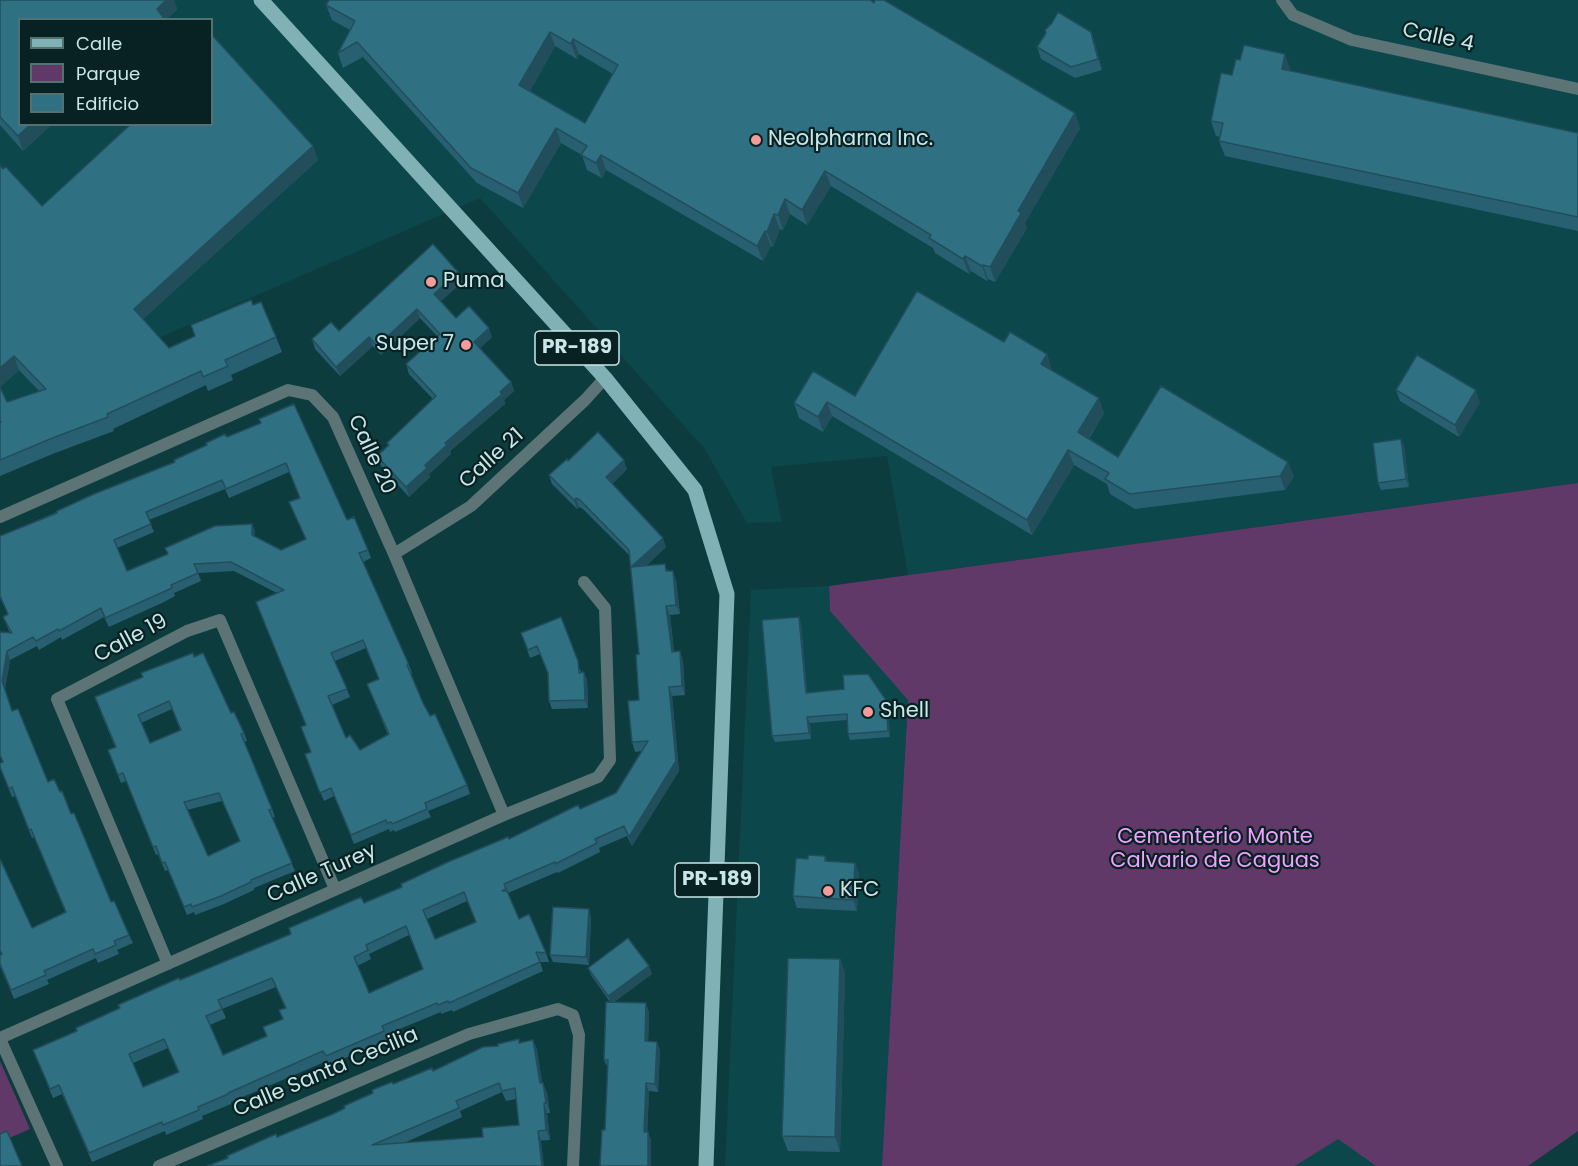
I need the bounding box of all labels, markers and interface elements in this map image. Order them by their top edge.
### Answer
legend [18,18,213,126]
street label: Calle 4 [1400,18,1476,58]
text: Calle [76,31,122,56]
text: Parque [76,61,140,86]
text: Edificio [76,91,139,116]
place label: Neolpharna Inc. [768,127,933,153]
marker: Neolpharna Inc. [749,133,763,147]
place label: Puma [443,269,504,295]
marker: Puma [424,275,438,289]
road number: PR-189 [535,331,619,365]
place label: Super 7 [376,332,454,358]
marker: Super 7 [459,338,473,352]
street label: Calle 20 [342,411,400,499]
street label: Calle 21 [455,423,529,495]
street label: Calle 19 [90,609,172,669]
place label: Shell [880,699,929,725]
marker: Shell [861,705,875,719]
park label: Cementerio Monte Calvario de Caguas [1110,825,1320,875]
street label: Calle Turey [264,839,380,909]
road number: PR-189 [675,863,759,897]
place label: KFC [840,878,879,904]
marker: KFC [821,884,835,898]
street label: Calle Santa Cecilia [230,1023,422,1123]

